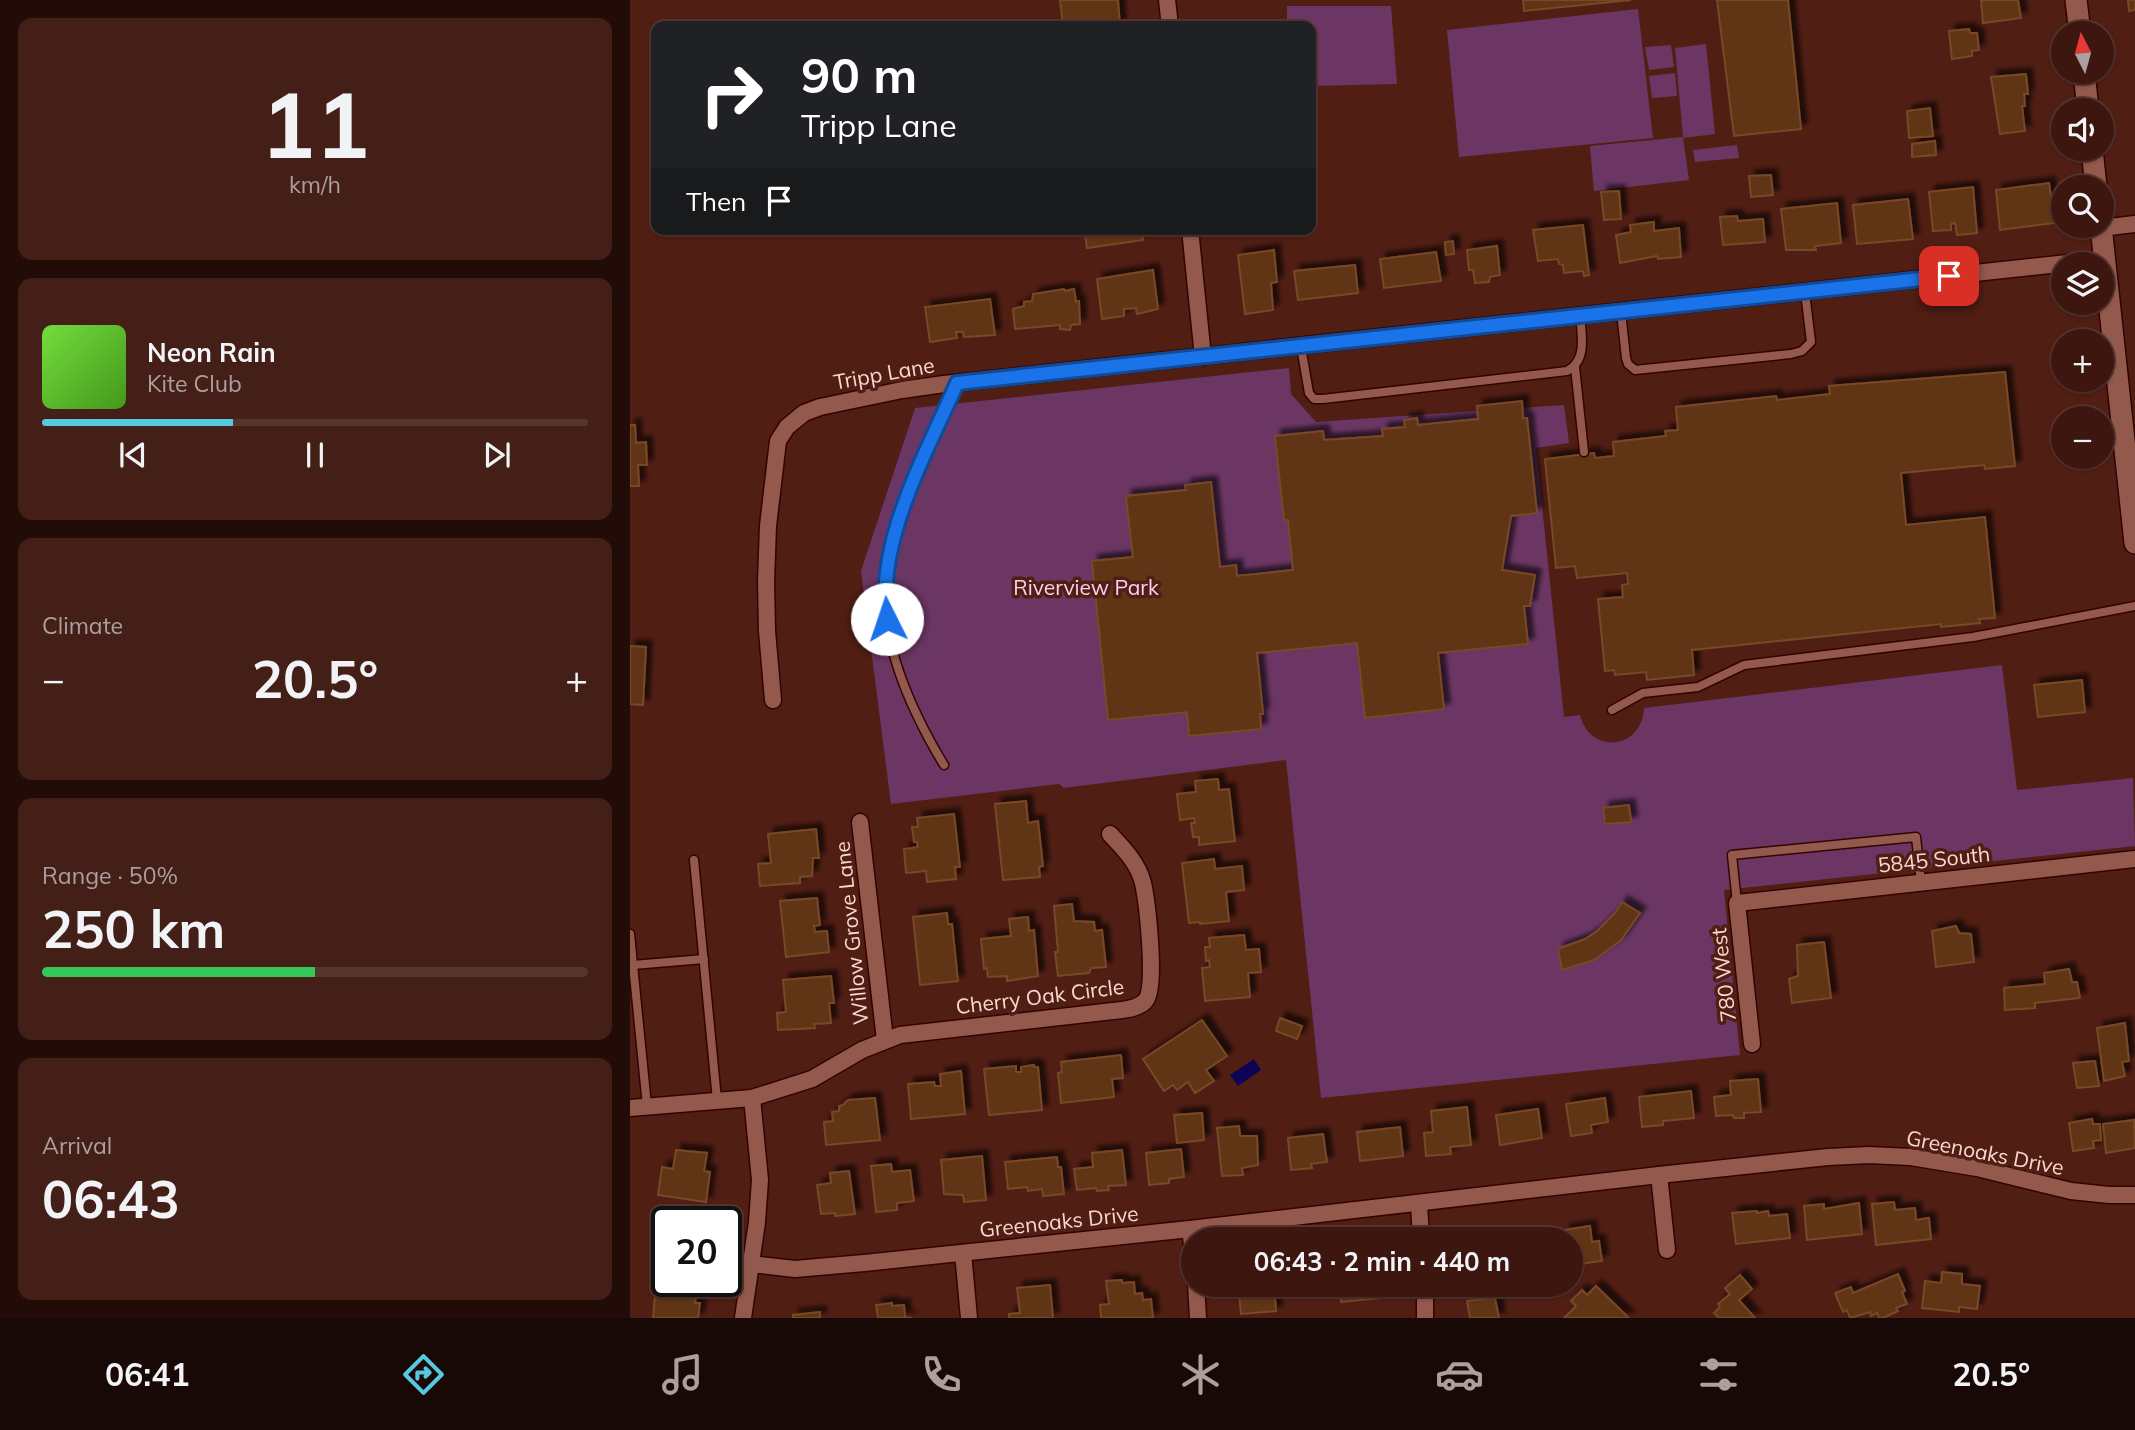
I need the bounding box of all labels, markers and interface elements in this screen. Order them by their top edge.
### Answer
north arrow [2051,21,2114,84]
map controls [2051,21,2114,469]
text: 90 m [801,44,917,105]
icon: right [686,49,777,140]
text: 11 [260,67,370,181]
button: sound [2051,98,2114,161]
text: Tripp Lane [801,105,957,145]
text: km/h [289,170,341,199]
button: search [2051,175,2114,238]
icon: arrive [760,182,798,220]
text: Then [686,185,746,218]
pin [1919,246,1979,306]
button: layers [2051,252,2114,315]
icon: arrive [1930,257,1968,295]
button: + [2051,329,2114,392]
text: Neon Rain [147,336,276,369]
street label: Tripp Lane [831,351,936,395]
text: Kite Club [147,369,242,398]
button: − [2051,406,2114,469]
icon: previous [114,436,152,474]
icon: pause [296,436,334,474]
icon: next [478,436,516,474]
park label: Riverview Park [1013,574,1159,600]
position arrow [850,582,924,656]
text: Climate [42,611,123,640]
text: 20.5° [252,646,378,711]
text: − [42,655,65,703]
text: + [565,655,588,703]
street label: Willow Grove Lane [828,840,874,1026]
street label: 5845 South [1876,840,1991,878]
text: Range · 50% [42,861,178,890]
text: 250 km [42,896,225,961]
street label: 780 West [1705,927,1741,1023]
street label: Cherry Oak Circle [954,973,1126,1019]
street label: Greenoaks Drive [1904,1124,2066,1180]
text: Arrival [42,1131,112,1160]
text: 06:43 [42,1166,180,1231]
street label: Greenoaks Drive [978,1200,1140,1242]
speed limit sign: 20 [651,1206,742,1297]
text: 06:43 · 2 min · 440 m [1254,1245,1510,1278]
icon: directions [399,1350,448,1399]
icon: music [658,1350,707,1399]
icon: phone [917,1350,966,1399]
icon: climate [1176,1350,1225,1399]
icon: car [1435,1350,1484,1399]
icon: filters [1694,1350,1743,1399]
text: 06:41 [105,1354,190,1394]
text: 20.5° [1952,1354,2030,1394]

